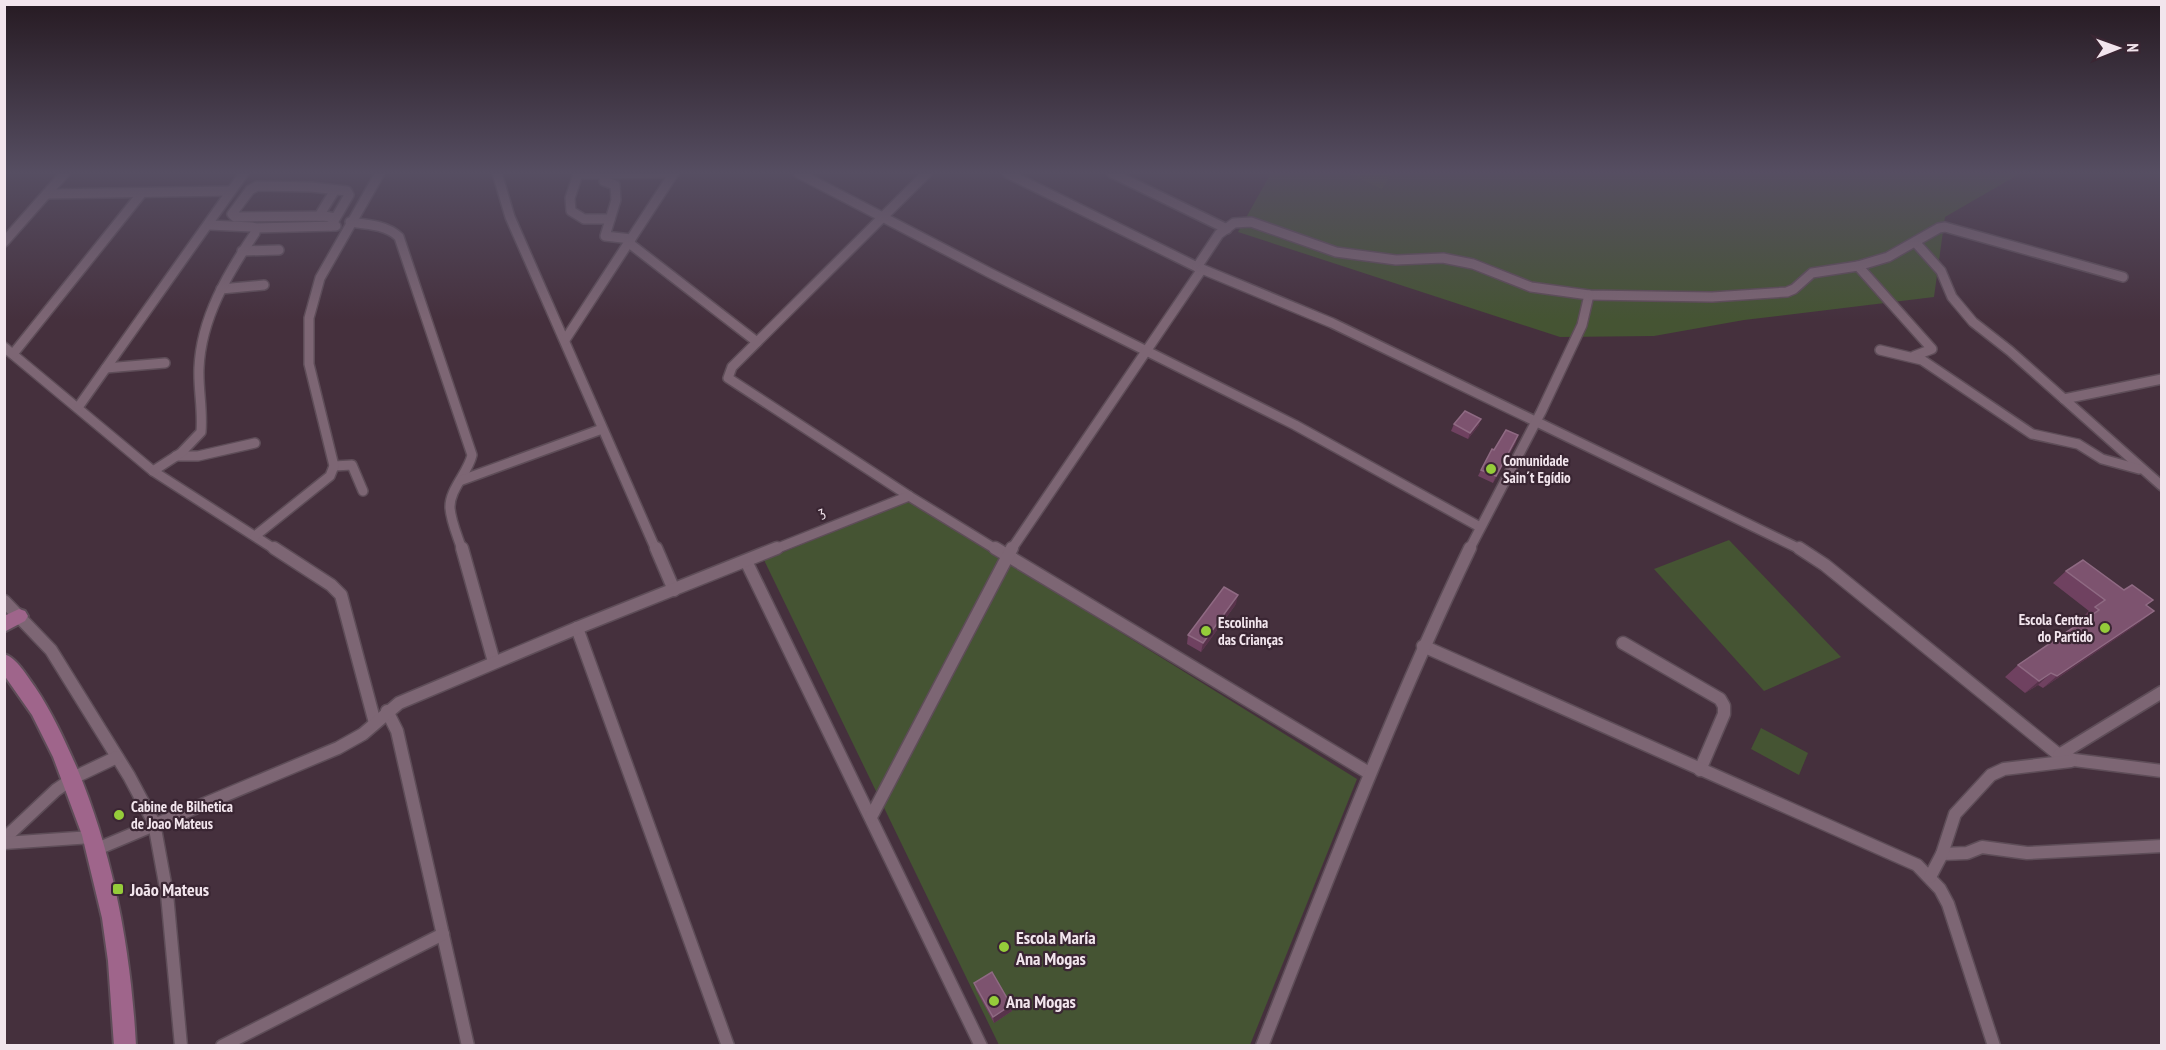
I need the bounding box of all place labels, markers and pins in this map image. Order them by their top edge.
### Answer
place label: Comunidade Sain´t Egídio [1503,451,1571,487]
marker: Comunidade Sain´t Egídio [1484,462,1498,476]
place label: Escola Central do Partido [2019,610,2093,646]
place label: Escolinha das Crianças [1218,613,1283,649]
marker: Escola Central do Partido [2098,621,2112,635]
marker: Escolinha das Crianças [1199,624,1213,638]
place label: Cabine de Bilhetica de Joao Mateus [131,797,233,833]
marker: Cabine de Bilhetica de Joao Mateus [112,808,126,822]
place label: João Mateus [129,878,209,901]
marker: João Mateus [111,882,125,896]
place label: Escola María Ana Mogas [1015,926,1096,970]
marker: Escola María Ana Mogas [997,940,1011,954]
place label: Ana Mogas [1005,990,1076,1013]
marker: Ana Mogas [987,994,1001,1008]

